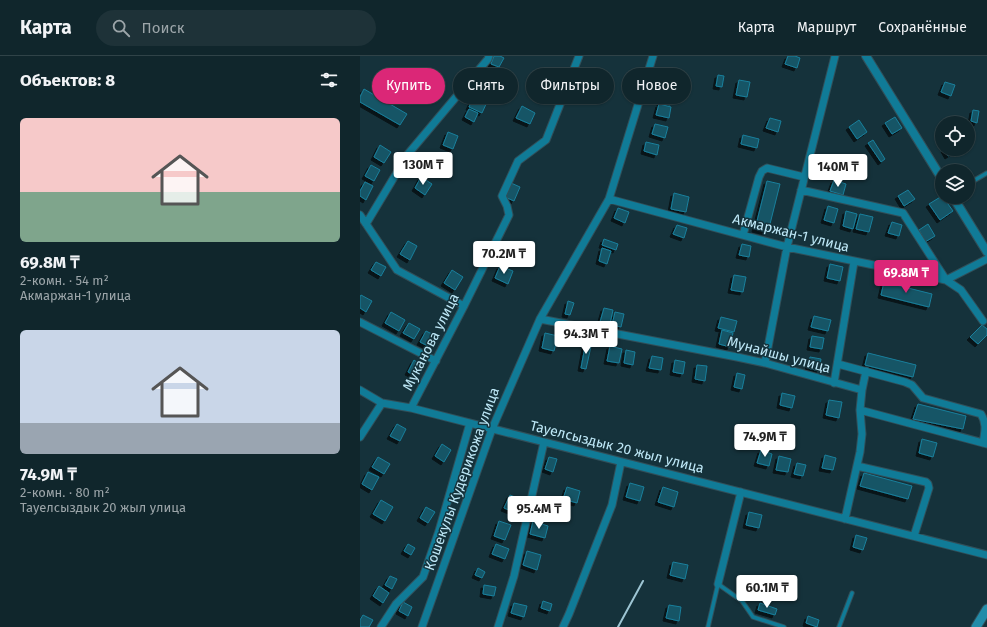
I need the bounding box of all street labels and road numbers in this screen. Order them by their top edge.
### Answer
street label: Акмаржан-1 улица [731,210,851,256]
street label: Муканова улица [399,290,463,394]
street label: Мунайшы улица [725,333,833,377]
street label: Кошекулы Кудерикожа улица [421,385,503,573]
street label: Тауелсыздык 20 жыл улица [528,417,706,477]

